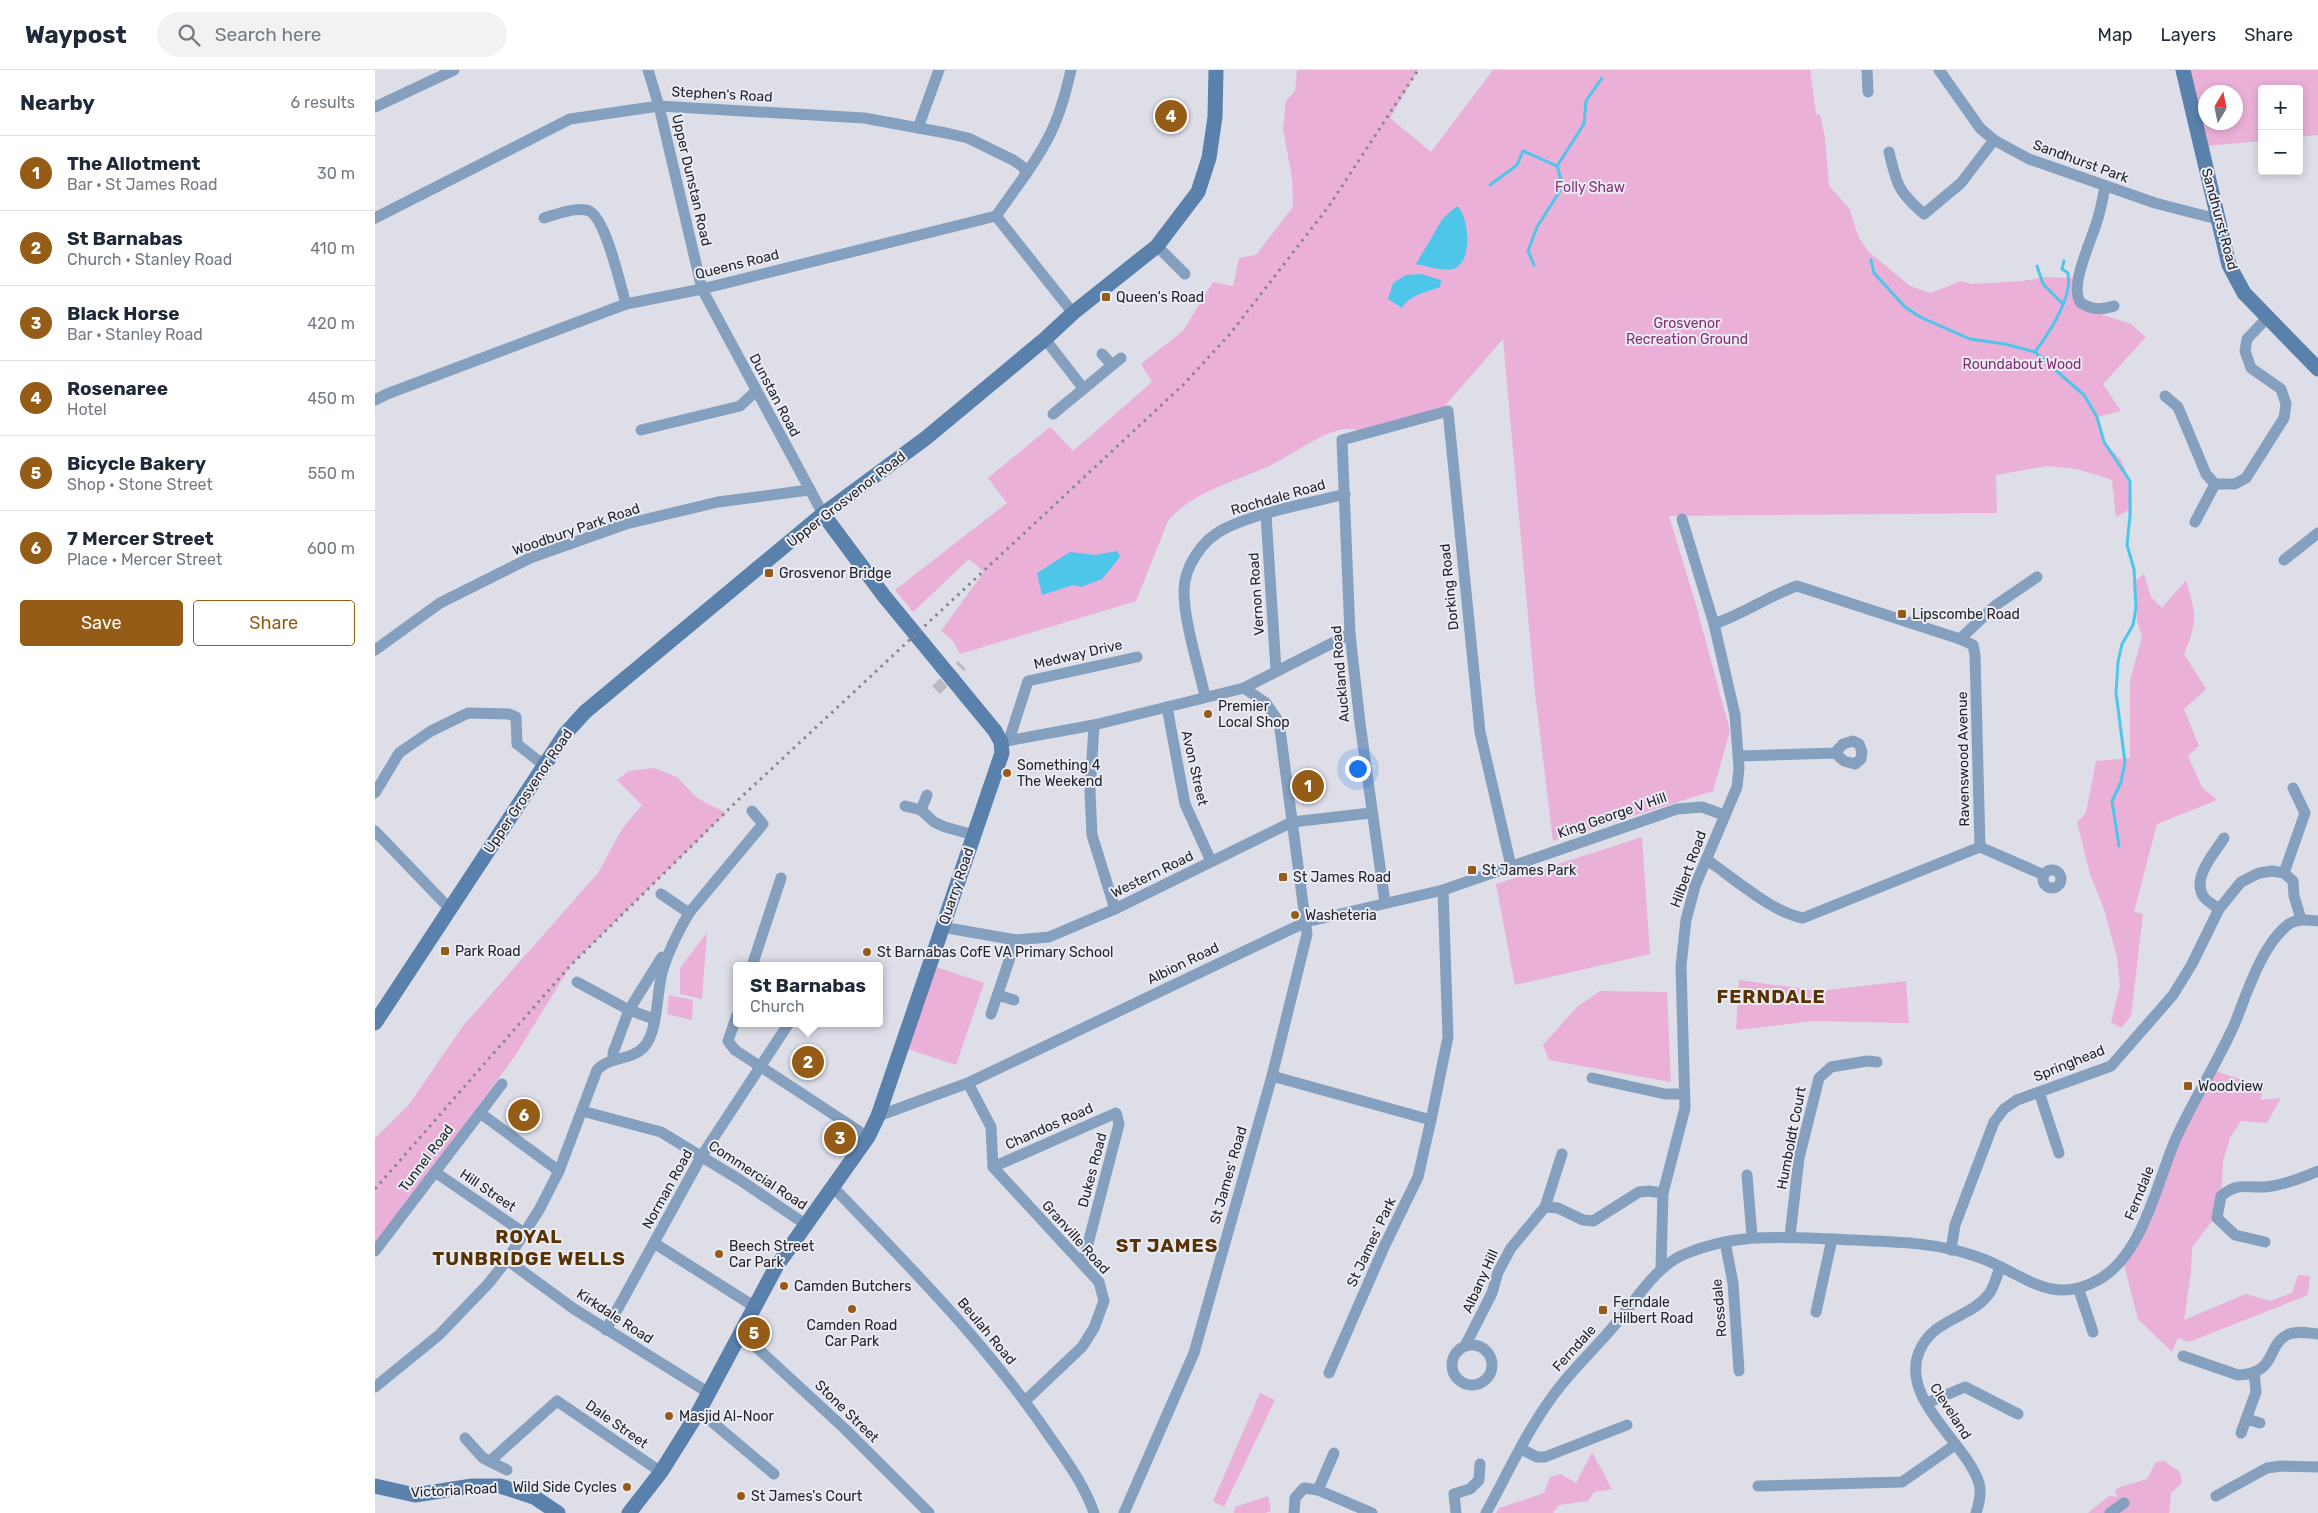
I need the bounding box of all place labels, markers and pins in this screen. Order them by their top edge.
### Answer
pin: 4 [1155,97,1187,135]
place label: Queen's Road [1116,289,1204,306]
marker: Queen's Road [1100,291,1112,303]
place label: Grosvenor Bridge [779,565,892,582]
marker: Grosvenor Bridge [763,567,775,579]
place label: Lipscombe Road [1912,606,2020,623]
marker: Lipscombe Road [1896,608,1908,620]
place label: Premier Local Shop [1218,698,1290,731]
marker: Premier Local Shop [1202,708,1214,720]
place label: Something 4 The Weekend [1017,757,1103,790]
marker: Something 4 The Weekend [1001,767,1013,779]
pin: 1 [1292,767,1324,805]
place label: St James Park [1482,862,1577,879]
marker: St James Park [1466,864,1478,876]
place label: St James Road [1293,869,1391,886]
marker: St James Road [1277,871,1289,883]
place label: Washeteria [1305,907,1377,924]
marker: Washeteria [1289,909,1301,921]
place label: Park Road [455,943,521,960]
place label: St Barnabas CofE VA Primary School [877,944,1113,961]
marker: Park Road [439,945,451,957]
marker: St Barnabas CofE VA Primary School [861,946,873,958]
pin: 2 [792,1043,824,1081]
place label: Woodview [2198,1078,2263,1095]
marker: Woodview [2182,1080,2194,1092]
pin: 6 [508,1096,540,1134]
pin: 3 [824,1119,856,1157]
place label: Beech Street Car Park [729,1238,815,1271]
marker: Beech Street Car Park [713,1248,725,1260]
place label: Camden Butchers [794,1278,911,1295]
marker: Camden Butchers [778,1280,790,1292]
place label: Ferndale Hilbert Road [1613,1294,1693,1327]
marker: Camden Road Car Park [846,1303,858,1315]
marker: Ferndale Hilbert Road [1597,1304,1609,1316]
pin: 5 [738,1314,770,1352]
place label: Camden Road Car Park [807,1317,897,1350]
place label: Masjid Al-Noor [679,1408,775,1425]
marker: Masjid Al-Noor [663,1410,675,1422]
place label: Wild Side Cycles [513,1479,617,1496]
marker: Wild Side Cycles [621,1481,633,1493]
place label: St James's Court [751,1488,863,1505]
marker: St James's Court [735,1490,747,1502]

